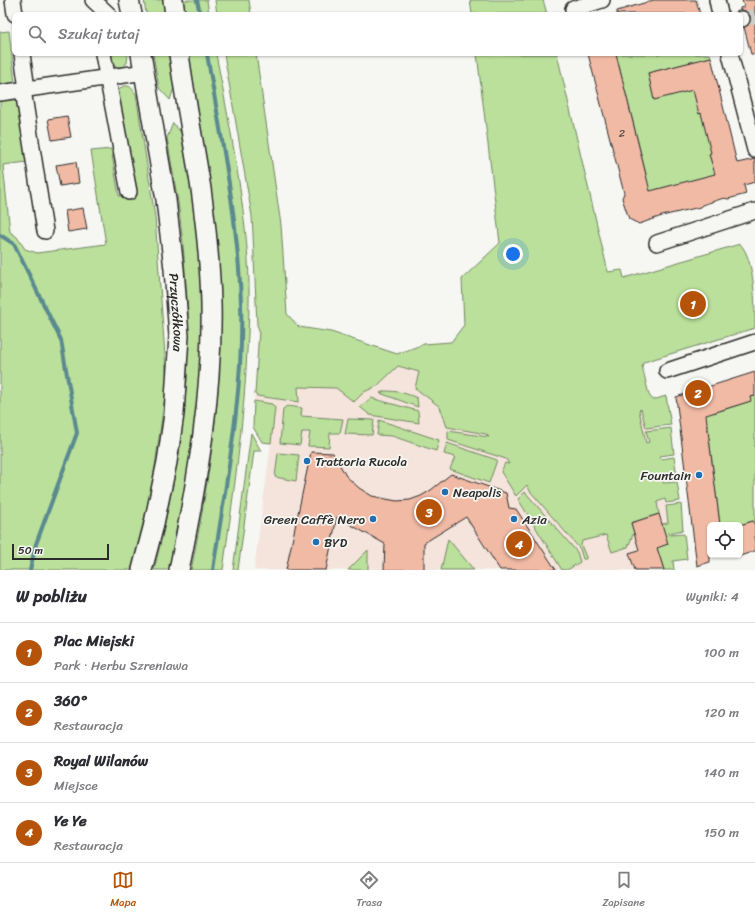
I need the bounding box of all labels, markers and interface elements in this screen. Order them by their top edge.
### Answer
search box [12,12,743,56]
text: Szukaj tutaj [58,21,139,47]
icon: search [26,23,48,45]
house number: 2 [619,124,626,143]
your location [503,244,523,264]
street label: Przyczółkowa [163,272,191,353]
pin: 1 [680,289,706,319]
pin: 2 [685,378,711,408]
place label: Trattoria Rucola [315,450,408,473]
marker: Trattoria Rucola [302,456,312,466]
place label: Fountain [640,464,691,487]
marker: Fountain [694,470,704,480]
place label: Neapolis [453,481,502,504]
marker: Neapolis [440,487,450,497]
pin: 3 [416,497,442,527]
place label: Green Caffè Nero [264,508,365,531]
place label: Azia [521,508,547,531]
marker: Green Caffè Nero [368,514,378,524]
marker: Azia [509,514,519,524]
map controls [707,522,743,558]
button: locate [707,522,743,558]
pin: 4 [506,529,532,559]
place label: BYD [324,531,347,554]
marker: BYD [311,537,321,547]
text: 50 m [18,541,43,560]
scale bar [12,542,109,561]
text: W pobliżu [16,581,87,611]
text: Wyniki: 4 [686,585,739,608]
text: Plac Miejski [54,628,134,654]
text: 1 [26,641,32,664]
text: 100 m [704,641,739,664]
text: Park · Herbu Szreniawa [54,654,188,677]
text: 360° [54,688,87,714]
text: 2 [25,701,33,724]
text: 120 m [704,701,739,724]
text: Restauracja [54,714,123,737]
text: Royal Wilanów [54,748,148,774]
text: 3 [25,761,33,784]
text: 140 m [704,761,739,784]
text: Miejsce [54,774,98,797]
text: Ye Ye [54,808,87,834]
text: 4 [25,821,33,844]
text: 150 m [704,821,739,844]
text: Restauracja [54,834,123,857]
tab: Mapa [110,869,136,912]
tab: Trasa [356,869,382,912]
tab: Zapisane [602,869,645,912]

